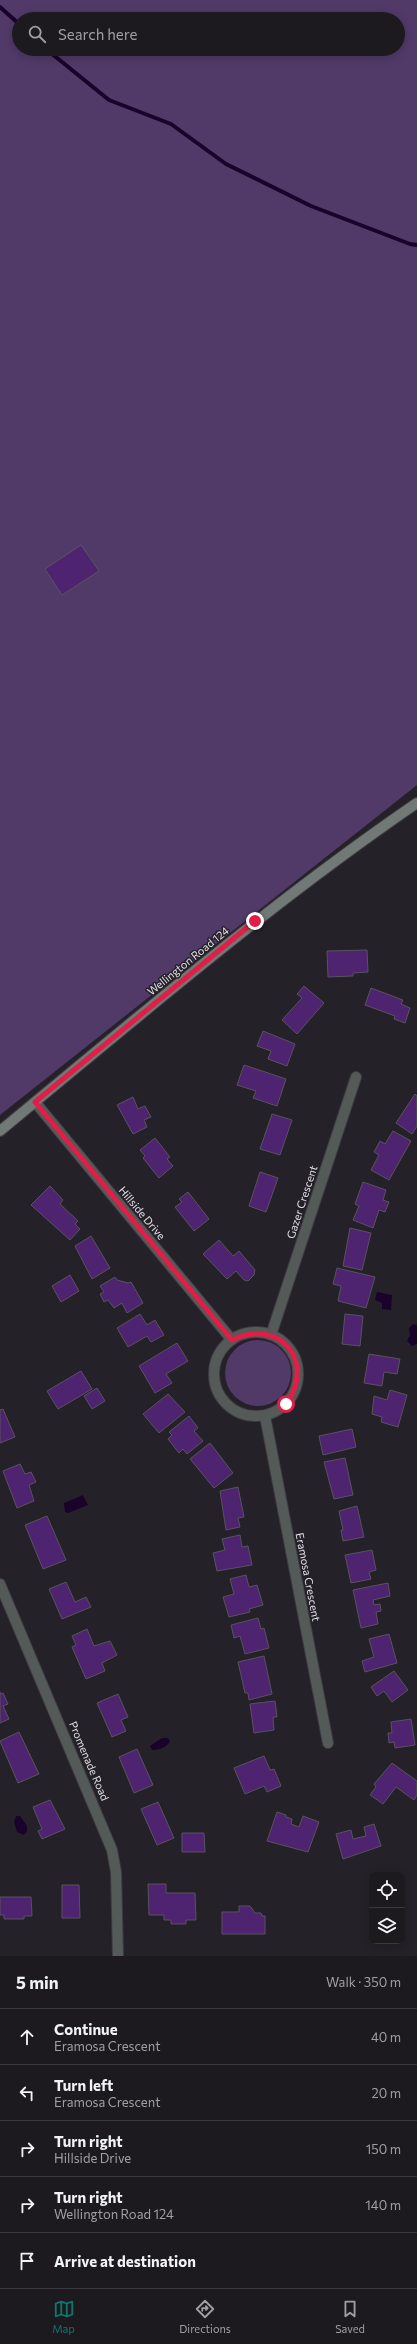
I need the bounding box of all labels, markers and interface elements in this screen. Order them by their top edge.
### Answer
search box [12,12,405,56]
icon: search [26,23,48,45]
text: Search here [58,25,137,43]
route end [246,912,264,930]
street label: Wellington Road 124 [144,923,231,998]
street label: Gazer Crescent [284,1163,320,1240]
street label: Hillside Drive [116,1183,168,1242]
route start [277,1395,295,1413]
street label: Eramosa Crescent [294,1531,324,1623]
street label: Promenade Road [67,1719,112,1803]
map controls [369,1872,405,1944]
button: locate [369,1872,405,1908]
button: layers [369,1908,405,1944]
text: 5 min [16,1972,59,1993]
text: Walk · 350 m [326,1974,401,1990]
text: Continue [54,2020,118,2038]
icon: ahead [16,2026,38,2048]
text: 40 m [371,2029,401,2045]
text: Eramosa Crescent [54,2038,160,2054]
text: Turn left [54,2076,113,2094]
icon: left [16,2082,38,2104]
text: 20 m [372,2085,401,2101]
text: Eramosa Crescent [54,2094,160,2110]
text: Turn right [54,2132,123,2150]
icon: right [16,2138,38,2160]
text: 150 m [366,2141,401,2157]
text: Hillside Drive [54,2150,131,2166]
text: Turn right [54,2188,123,2206]
icon: right [16,2194,38,2216]
text: 140 m [365,2197,401,2213]
text: Wellington Road 124 [54,2206,174,2222]
icon: arrive [16,2250,38,2272]
text: Arrive at destination [54,2252,196,2270]
tab: Map [52,2298,75,2335]
tab: Directions [179,2298,231,2335]
tab: Saved [335,2298,365,2335]

